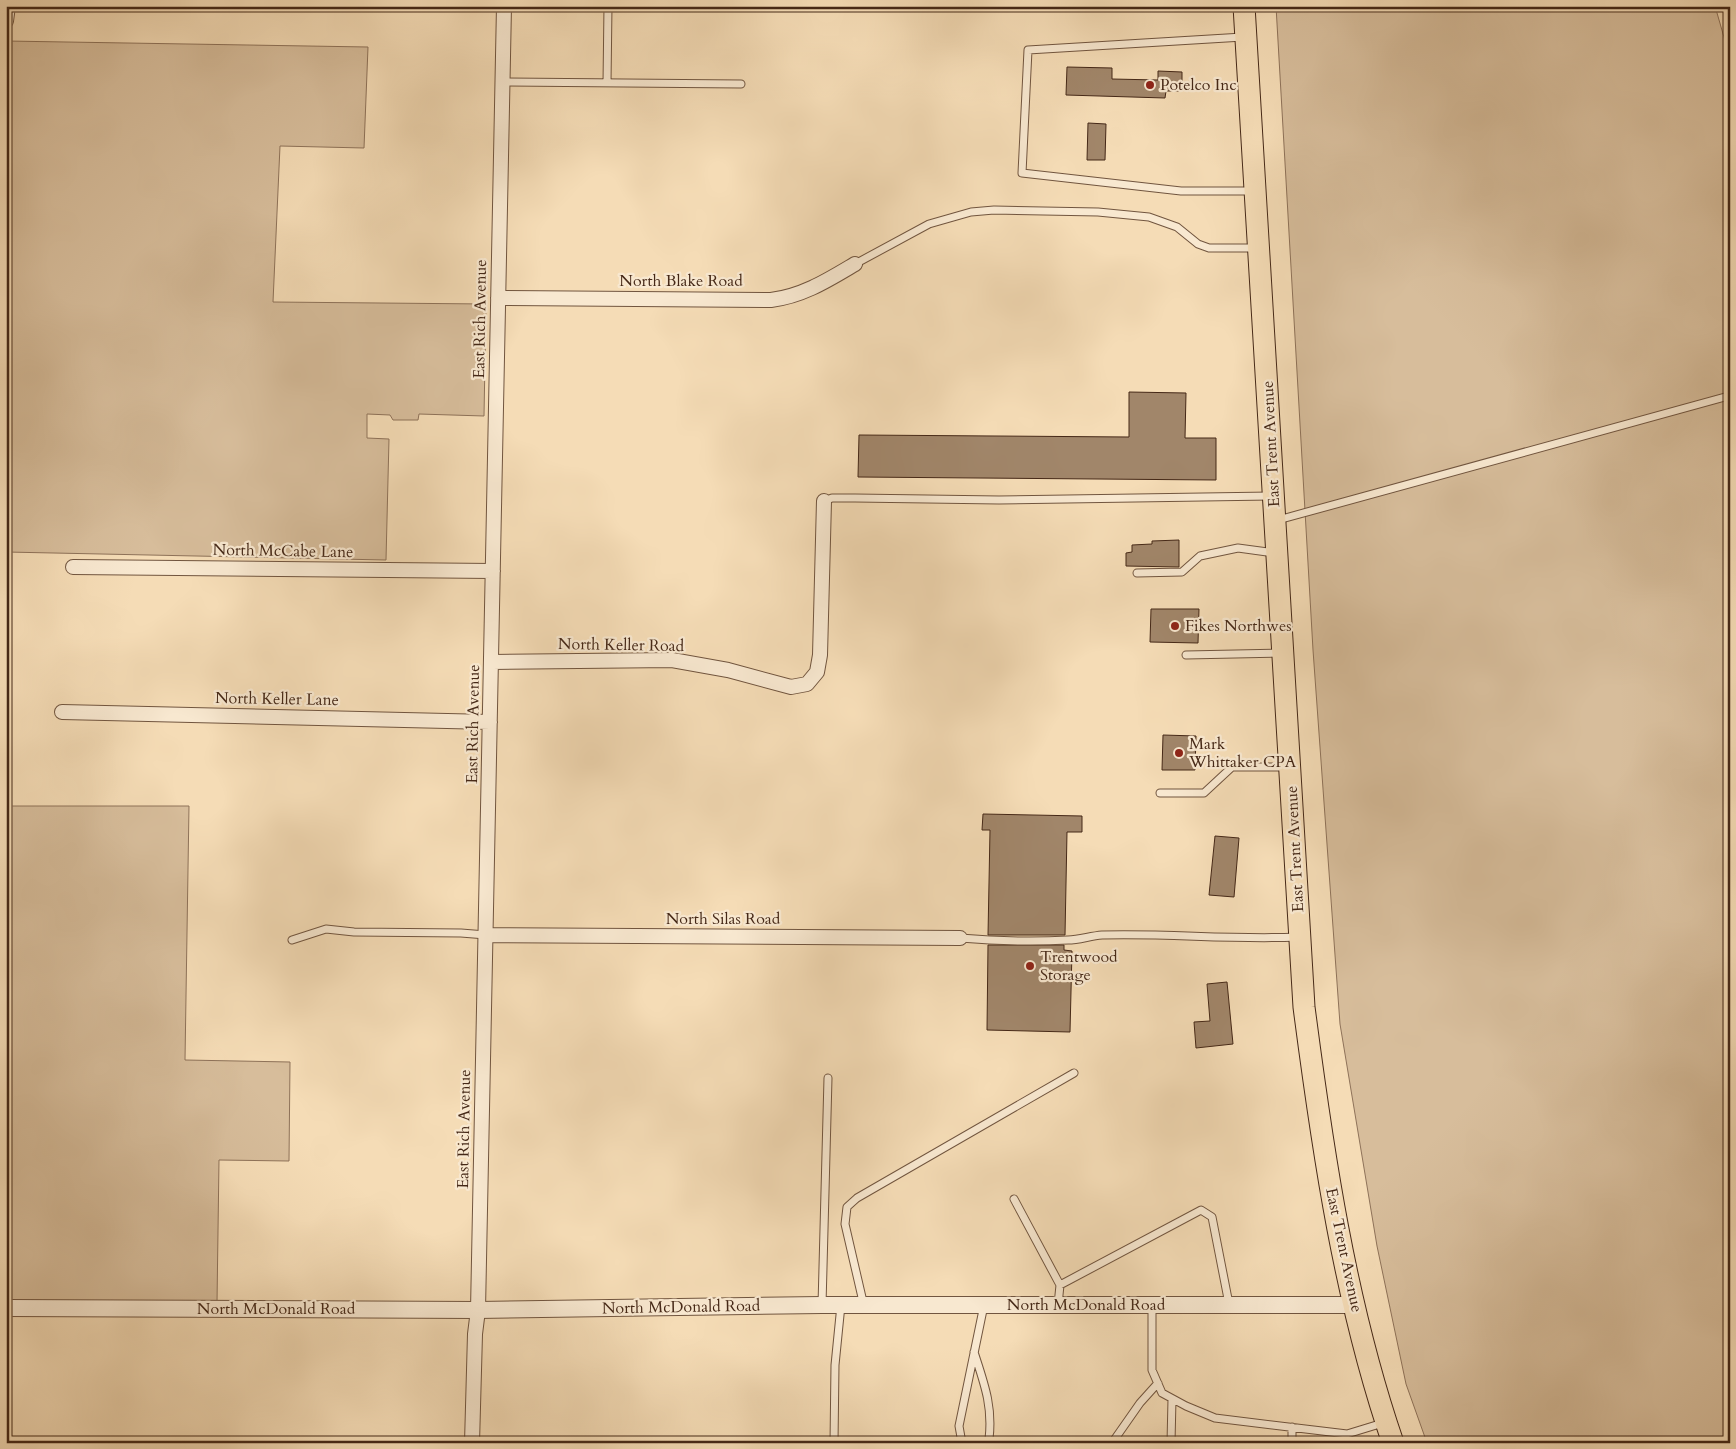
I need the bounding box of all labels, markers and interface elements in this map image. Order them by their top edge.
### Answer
place label: Potelco Inc [1160,74,1237,96]
marker: Potelco Inc [1144,79,1156,91]
street label: East Rich Avenue [468,259,492,379]
street label: North Blake Road [619,270,743,292]
street label: East Trent Avenue [1257,380,1285,508]
street label: North McCabe Lane [212,539,354,563]
place label: Fikes Northwes [1185,615,1292,637]
marker: Fikes Northwes [1169,620,1181,632]
street label: North Keller Road [558,633,685,657]
street label: East Rich Avenue [461,664,485,784]
street label: North Keller Lane [215,687,339,711]
place label: Mark Whittaker CPA [1188,733,1297,773]
marker: Mark Whittaker CPA [1173,747,1185,759]
street label: East Trent Avenue [1281,785,1309,913]
street label: North Silas Road [666,908,781,930]
place label: Trentwood Storage [1040,946,1118,986]
marker: Trentwood Storage [1024,960,1036,972]
street label: East Rich Avenue [452,1069,476,1189]
street label: East Trent Avenue [1320,1186,1368,1314]
street label: North McDonald Road [1007,1294,1166,1316]
street label: North McDonald Road [602,1295,761,1319]
street label: North McDonald Road [197,1298,356,1320]

